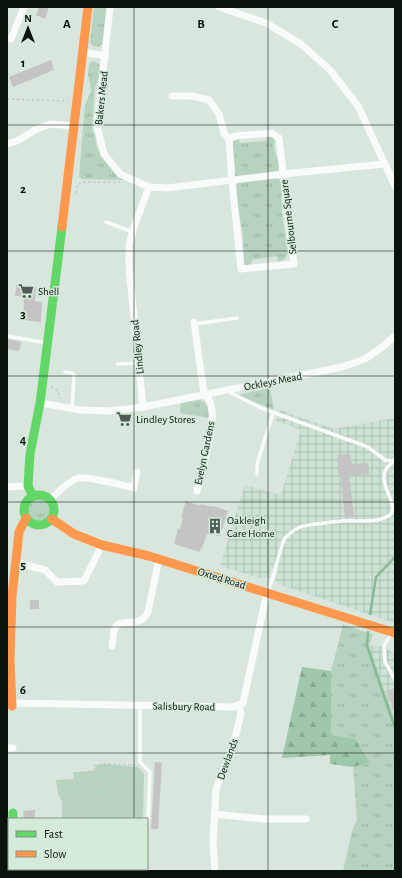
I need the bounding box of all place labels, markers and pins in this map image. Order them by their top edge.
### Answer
supermarket icon: Shell [17,282,35,300]
place label: Shell [38,286,59,297]
supermarket icon: Lindley Stores [115,410,133,428]
place label: Lindley Stores [136,414,195,425]
place label: Oakleigh Care Home [227,515,275,539]
building icon: Oakleigh Care Home [206,517,224,535]

